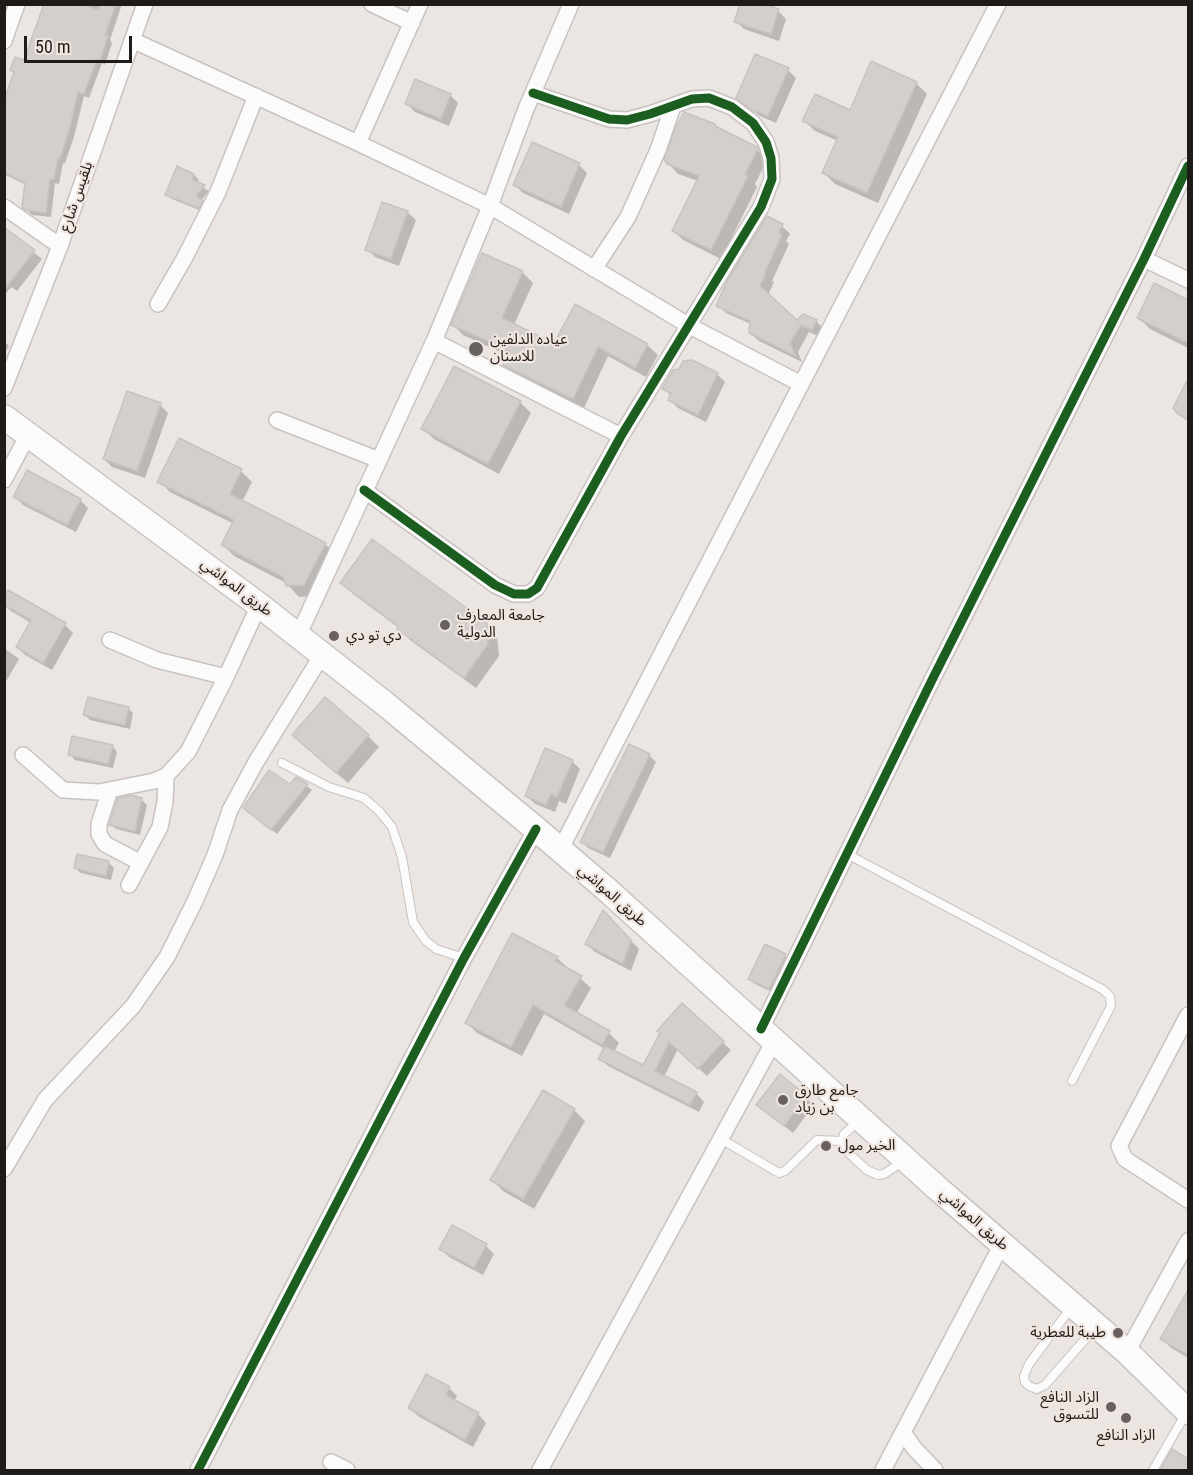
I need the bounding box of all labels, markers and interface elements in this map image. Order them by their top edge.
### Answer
scale bar [27,24,135,62]
text: 50 m [35,36,70,57]
street label: بلقيس شارع [57,159,97,235]
place label: عياده الدلفين للاسنان [490,331,567,366]
marker: عياده الدلفين للاسنان [467,340,485,358]
street label: طريق المواشي [197,555,275,621]
place label: جامعة المعارف الدولية [457,607,545,642]
marker: جامعة المعارف الدولية [438,618,452,632]
place label: دي تو دي [346,627,402,645]
marker: دي تو دي [327,629,341,643]
street label: طريق المواشي [574,861,650,931]
place label: جامع طارق بن زياد [795,1082,859,1117]
marker: جامع طارق بن زياد [776,1093,790,1107]
place label: الخير مول [838,1137,895,1155]
marker: الخير مول [819,1139,833,1153]
street label: طريق المواشي [936,1185,1012,1255]
place label: طيبة للعطرية [1030,1324,1106,1342]
marker: طيبة للعطرية [1111,1326,1125,1340]
place label: الزاد النافع للتسوق [1040,1389,1099,1424]
marker: الزاد النافع للتسوق [1104,1400,1118,1414]
marker: الزاد النافع [1119,1411,1133,1425]
place label: الزاد النافع [1097,1427,1155,1445]

